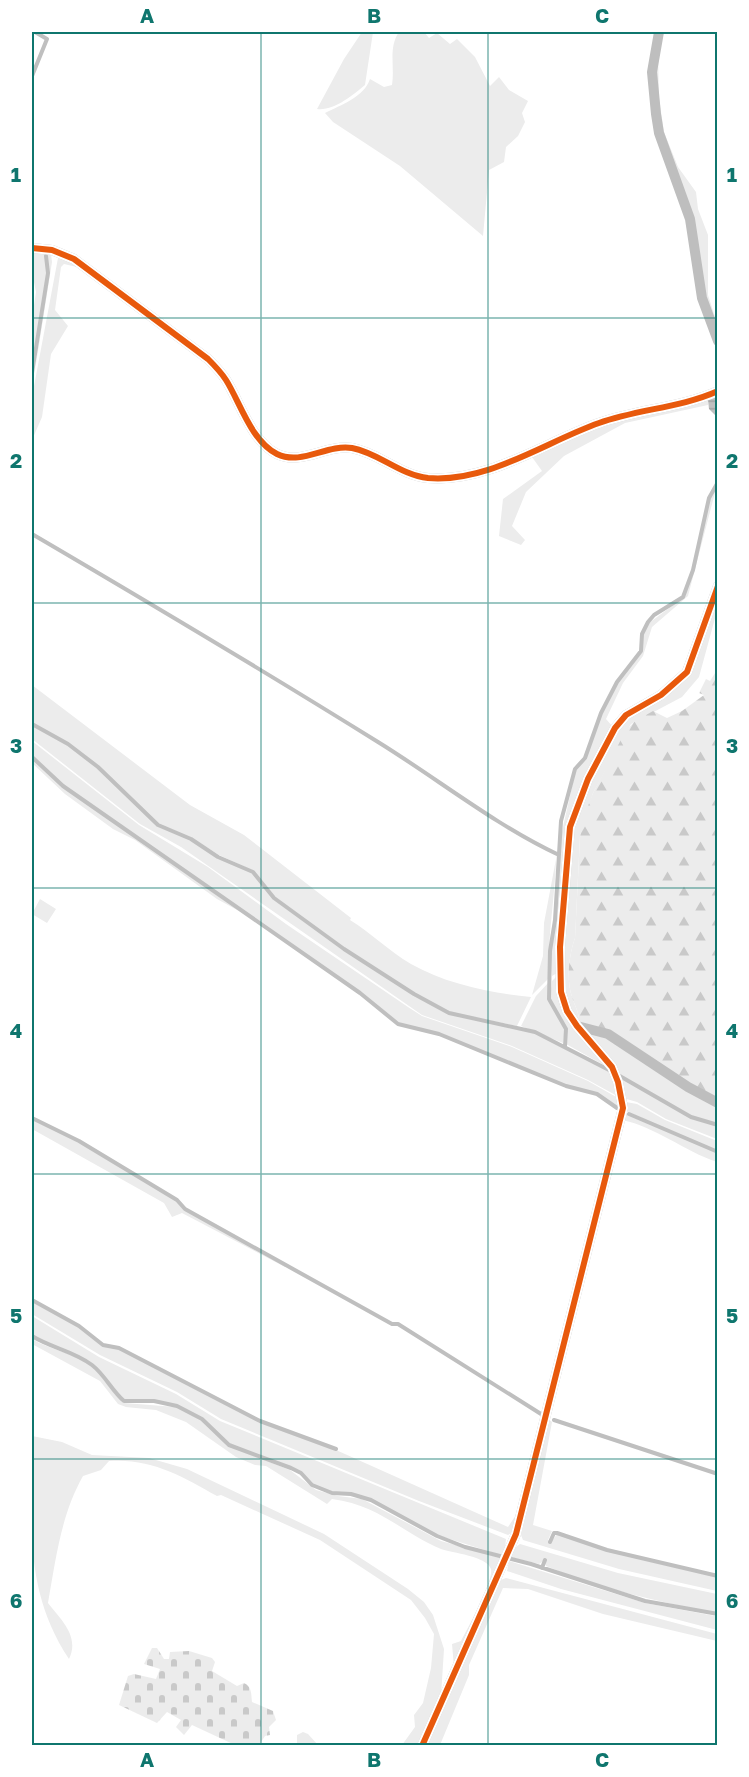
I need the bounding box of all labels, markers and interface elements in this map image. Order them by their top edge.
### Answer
text: A [140,3,154,27]
text: B [367,3,381,27]
text: C [595,3,609,27]
text: 1 [11,162,21,186]
text: 1 [727,162,737,186]
text: 2 [10,448,22,472]
text: 2 [726,448,738,472]
text: 3 [10,733,22,757]
text: 3 [726,733,738,757]
text: 4 [10,1018,22,1042]
text: 4 [726,1018,738,1042]
text: 5 [10,1303,22,1327]
text: 5 [726,1303,738,1327]
text: 6 [10,1588,22,1612]
text: 6 [726,1588,738,1612]
text: A [140,1747,154,1771]
text: B [367,1747,381,1771]
text: C [595,1747,609,1771]

